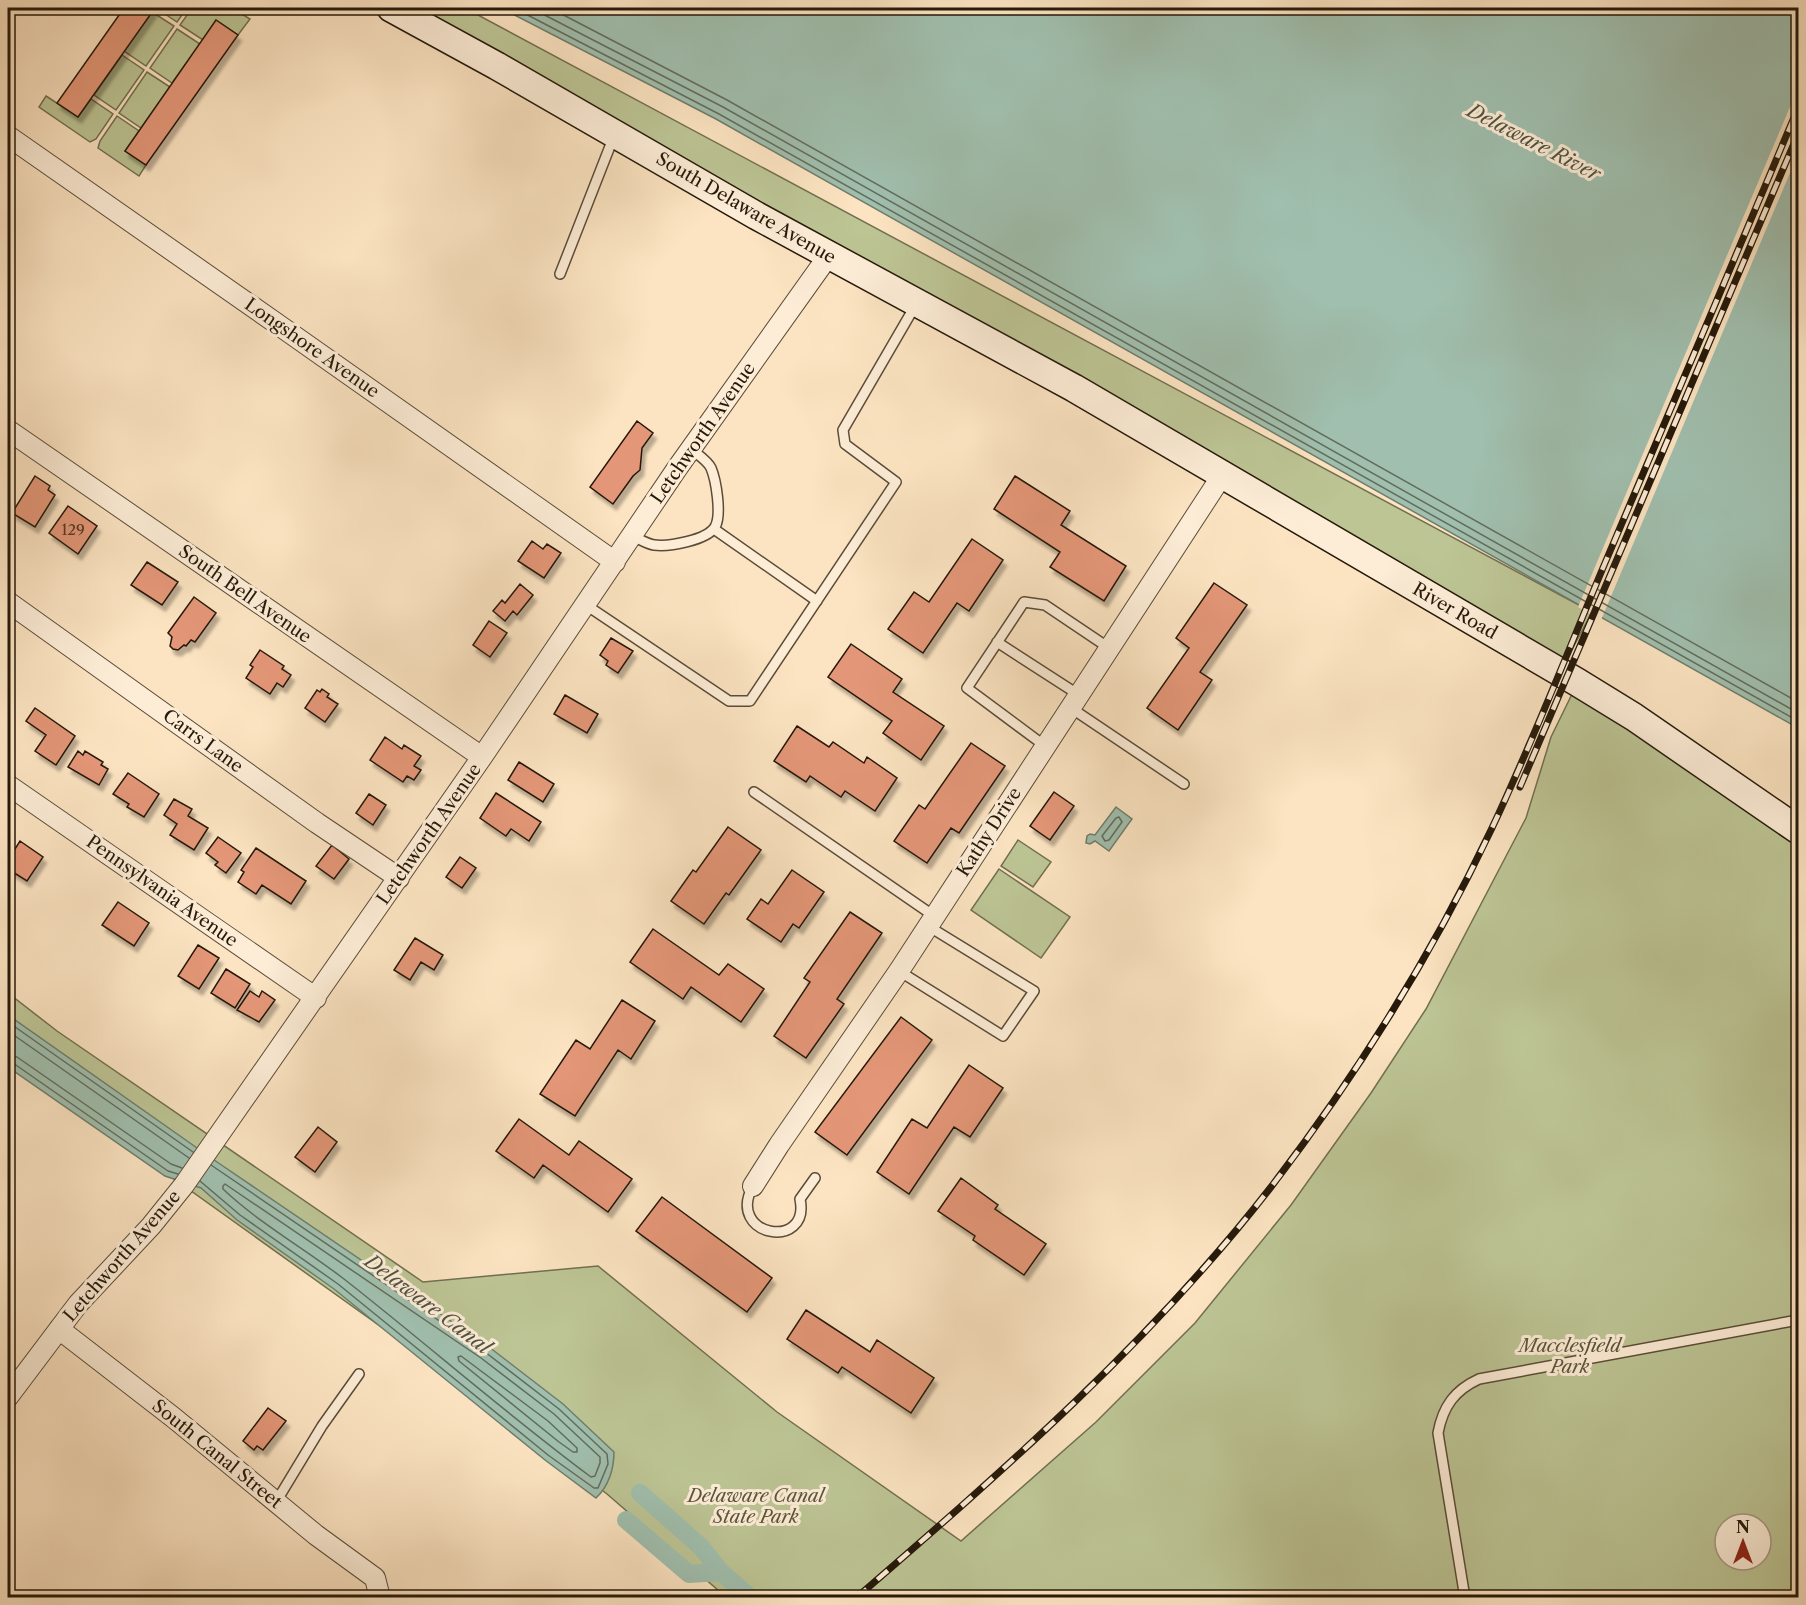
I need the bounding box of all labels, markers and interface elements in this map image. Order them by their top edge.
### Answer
water label: Delaware River [1462,97,1606,187]
street label: South Delaware Avenue [652,148,840,268]
street label: Longshore Avenue [240,293,384,403]
street label: Letchworth Avenue [646,358,760,508]
house number: 129 [61,520,85,539]
street label: South Bell Avenue [174,540,316,648]
street label: River Road [1409,578,1501,644]
street label: Carrs Lane [159,705,247,777]
street label: Letchworth Avenue [372,759,486,909]
street label: Kathy Drive [952,783,1026,881]
street label: Pennsylvania Avenue [82,830,242,952]
street label: Letchworth Avenue [59,1186,185,1326]
water label: Delaware Canal [359,1248,498,1361]
park label: Macclesfield Park [1517,1335,1623,1378]
street label: South Canal Street [148,1395,287,1513]
park label: Delaware Canal State Park [686,1485,826,1528]
north arrow [1713,1512,1773,1572]
text: N [1736,1517,1750,1537]

